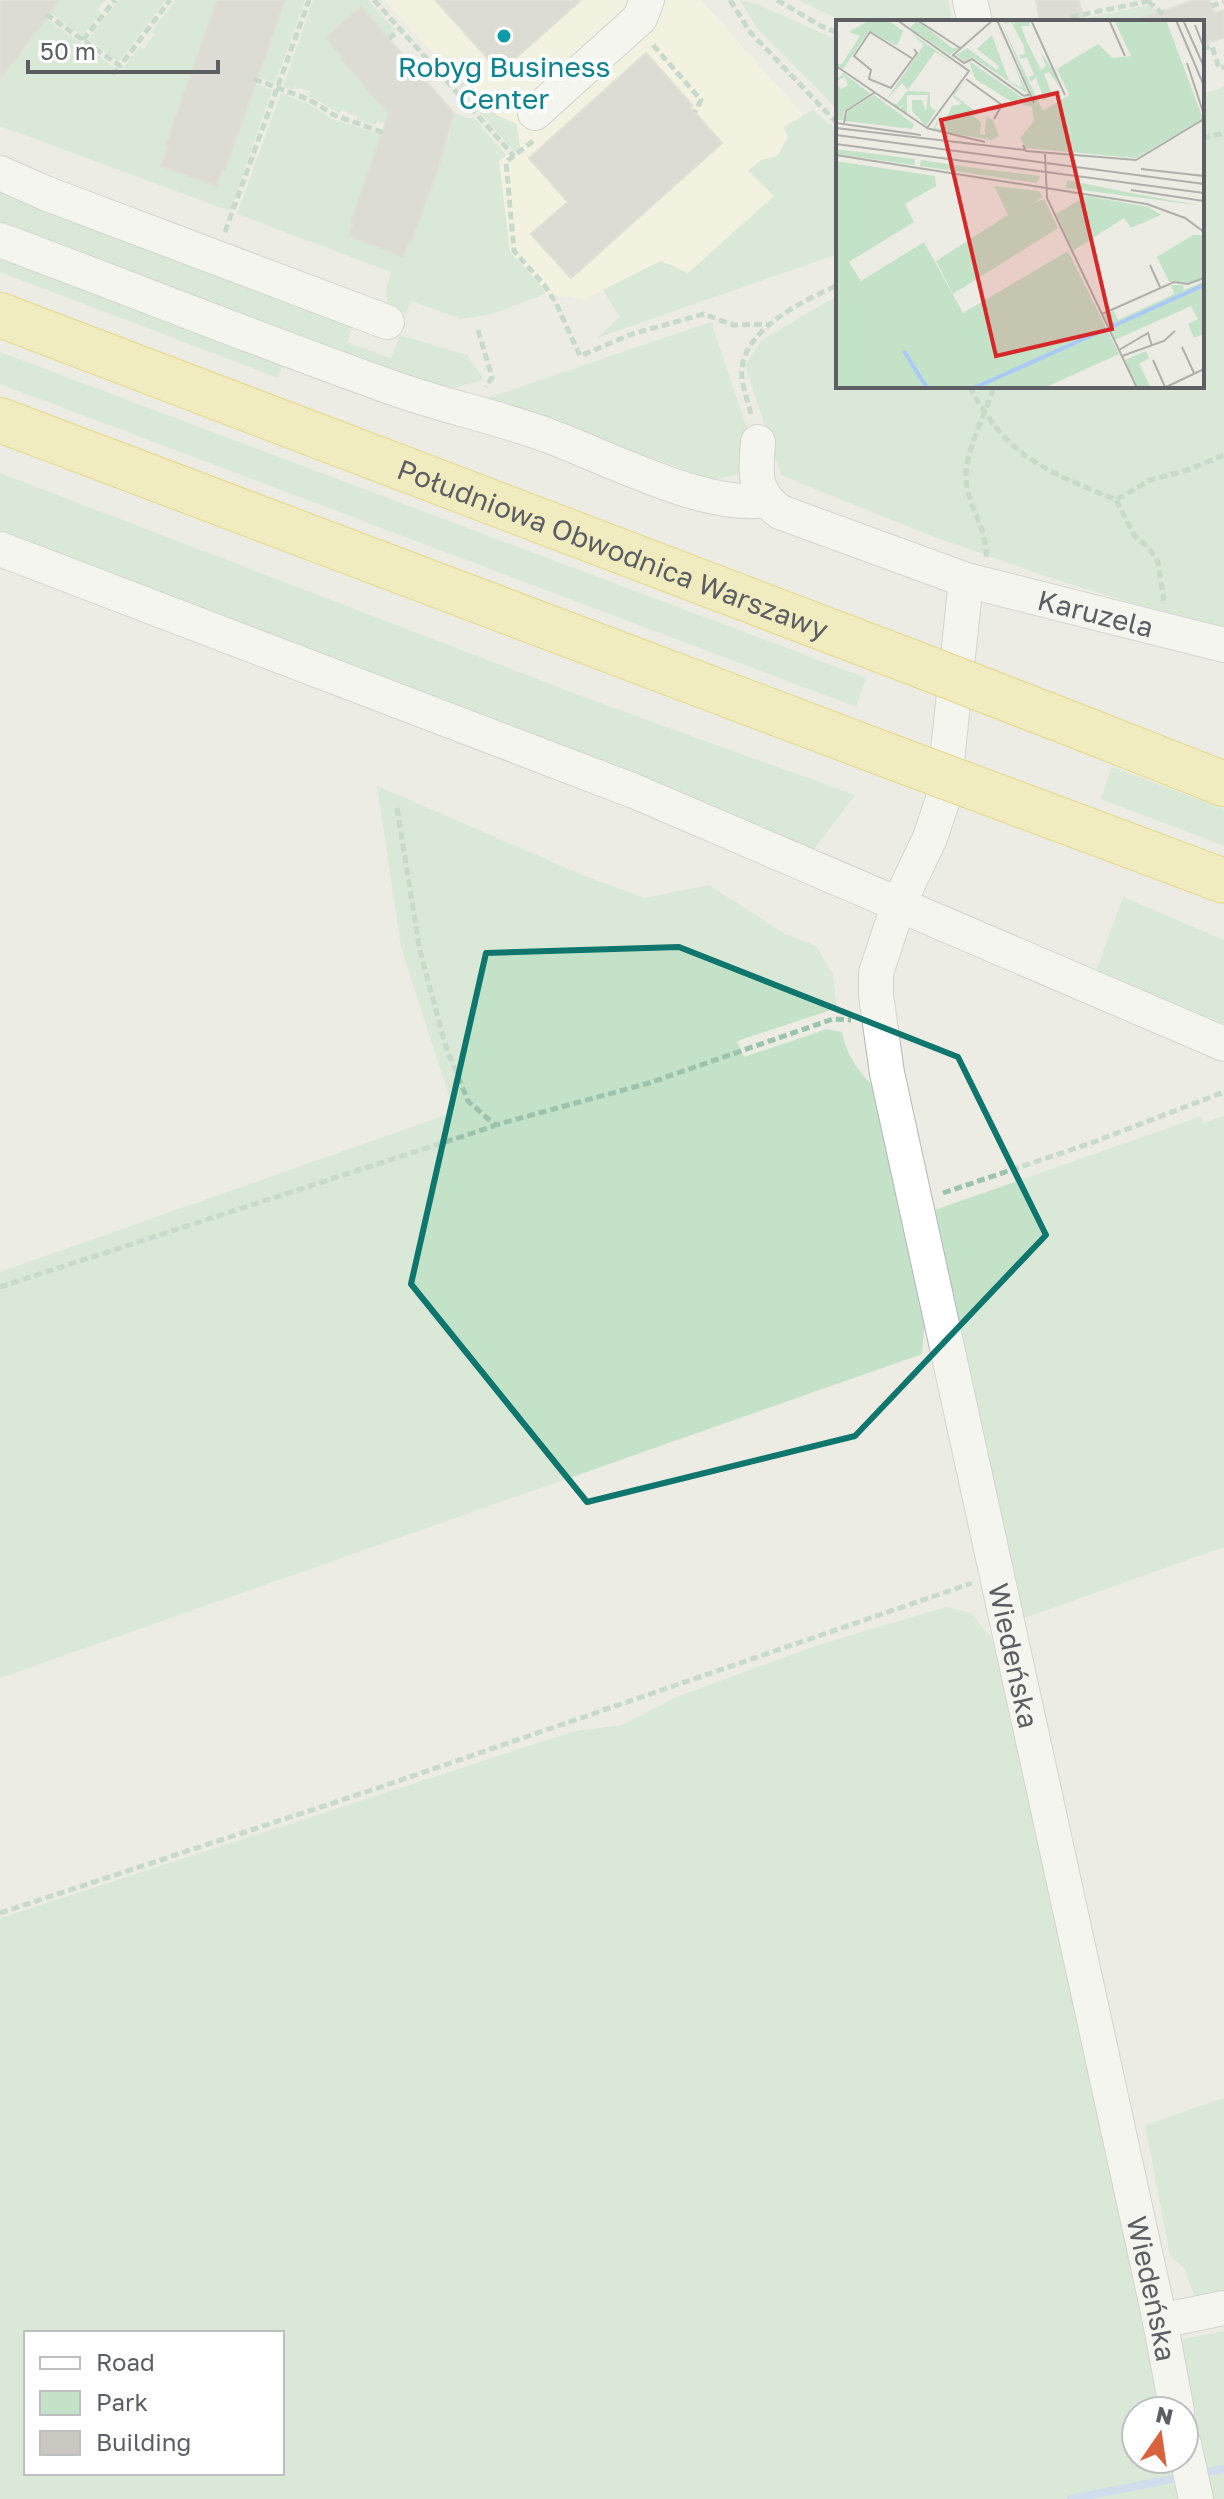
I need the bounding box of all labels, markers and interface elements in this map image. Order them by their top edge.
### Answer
inset map [836,20,1204,388]
scale bar [28,24,218,74]
marker: Robyg Business Center [495,27,513,45]
text: 50 m [40,36,96,65]
place label: Robyg Business Center [398,50,610,115]
street label: Południowa Obwodnica Warszawy [393,451,833,645]
street label: Karuzela [1034,582,1157,643]
street label: Wiedeńska [983,1580,1046,1731]
street label: Wiedeńska [1121,2213,1184,2364]
legend [24,2331,284,2475]
text: Road [96,2347,155,2376]
text: Park [96,2387,148,2416]
north arrow [1120,2395,1200,2475]
text: N [1153,2400,1176,2430]
text: Building [96,2427,191,2456]

